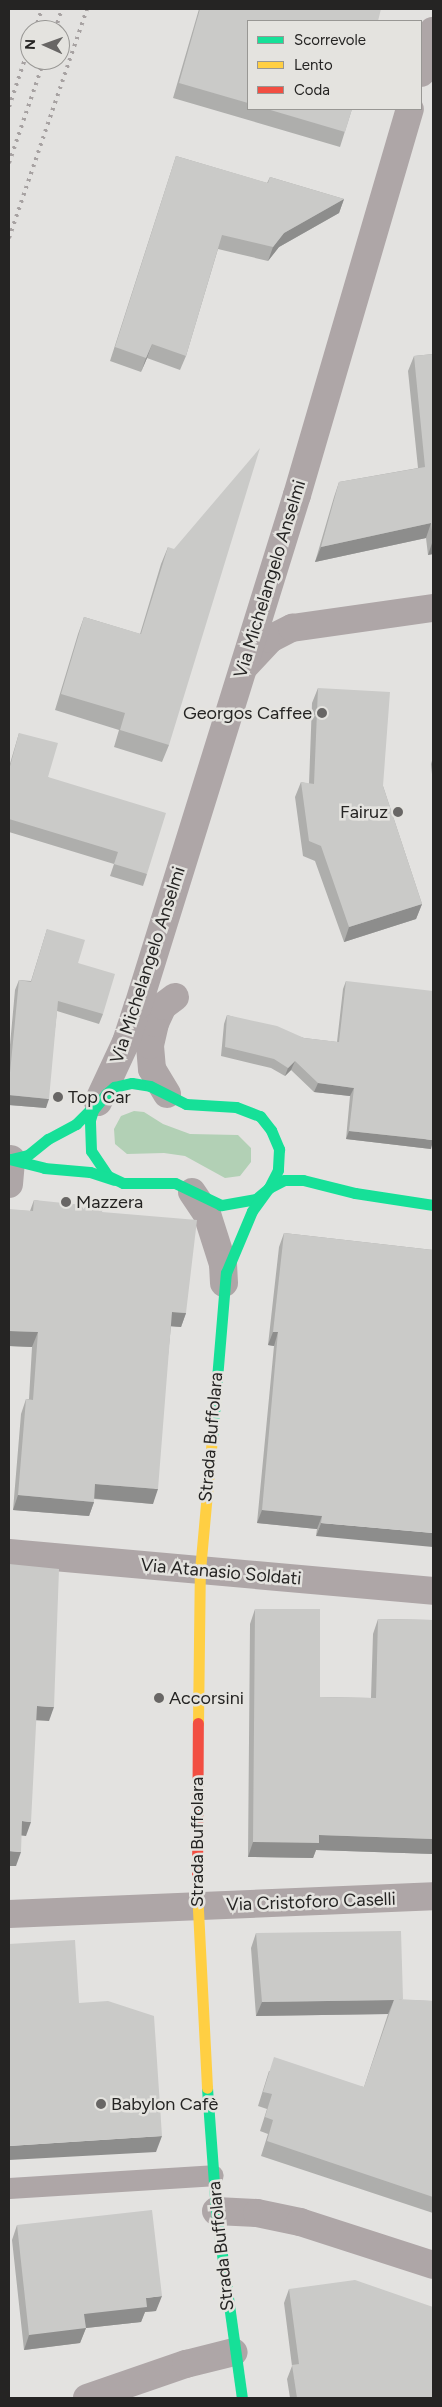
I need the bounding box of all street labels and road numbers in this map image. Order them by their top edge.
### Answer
street label: Via Michelangelo Anselmi [230,478,310,680]
street label: Via Michelangelo Anselmi [106,864,190,1066]
street label: Strada Buffolara [195,1371,227,1503]
street label: Via Atanasio Soldati [140,1554,302,1590]
street label: Strada Buffolara [186,1777,208,1907]
street label: Via Cristoforo Caselli [226,1888,396,1916]
street label: Strada Buffolara [203,2180,239,2312]

